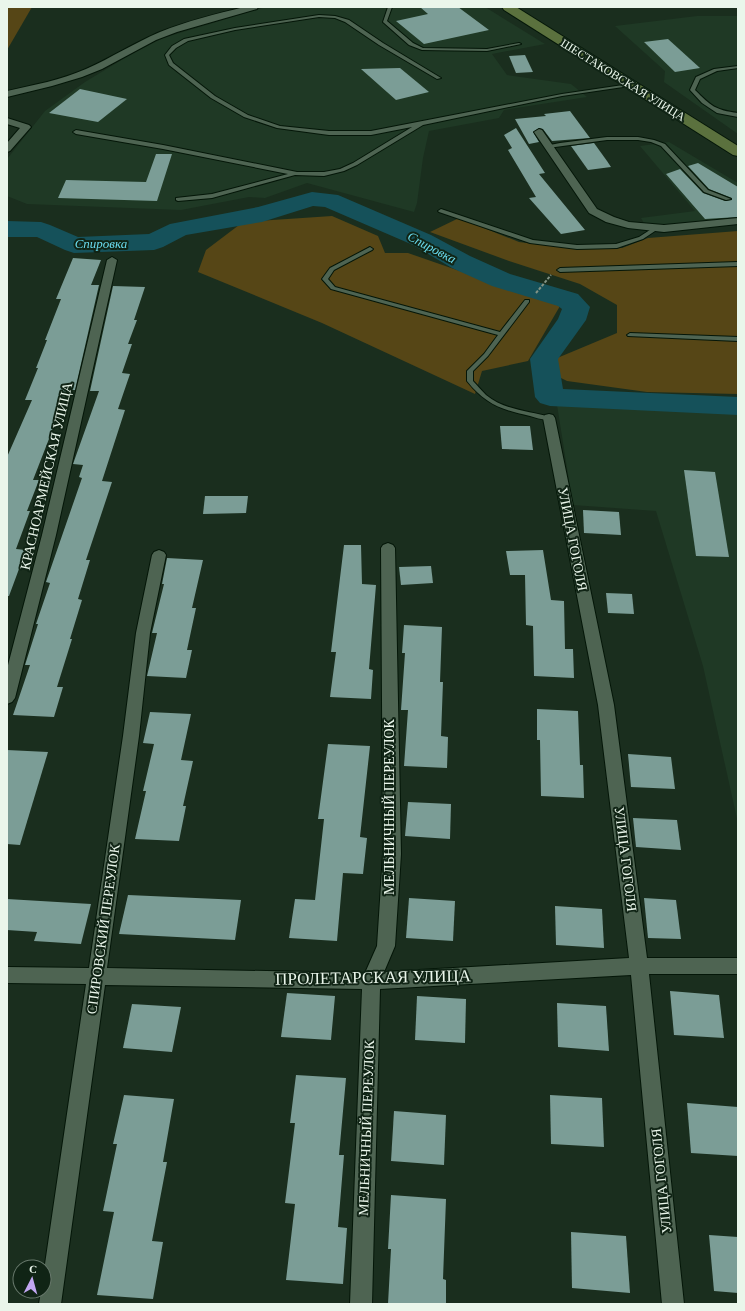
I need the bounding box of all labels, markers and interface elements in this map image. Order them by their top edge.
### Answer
street label: ШЕСТАКОВСКАЯ УЛИЦА [558,36,688,124]
water label: Спировка [405,228,459,267]
water label: Спировка [75,236,128,251]
street label: КРАСНОАРМЕЙСКАЯ УЛИЦА [17,380,76,572]
street label: УЛИЦА ГОГОЛЯ [555,486,590,592]
street label: МЕЛЬНИЧНЫЙ ПЕРЕУЛОК [381,718,397,895]
street label: УЛИЦА ГОГОЛЯ [612,806,639,912]
street label: СПИРОВСКИЙ ПЕРЕУЛОК [83,842,123,1015]
street label: ПРОЛЕТАРСКАЯ УЛИЦА [275,966,472,989]
street label: МЕЛЬНИЧНЫЙ ПЕРЕУЛОК [355,1039,377,1216]
street label: УЛИЦА ГОГОЛЯ [649,1128,674,1234]
north arrow [12,1259,52,1299]
text: С [28,1263,38,1275]

